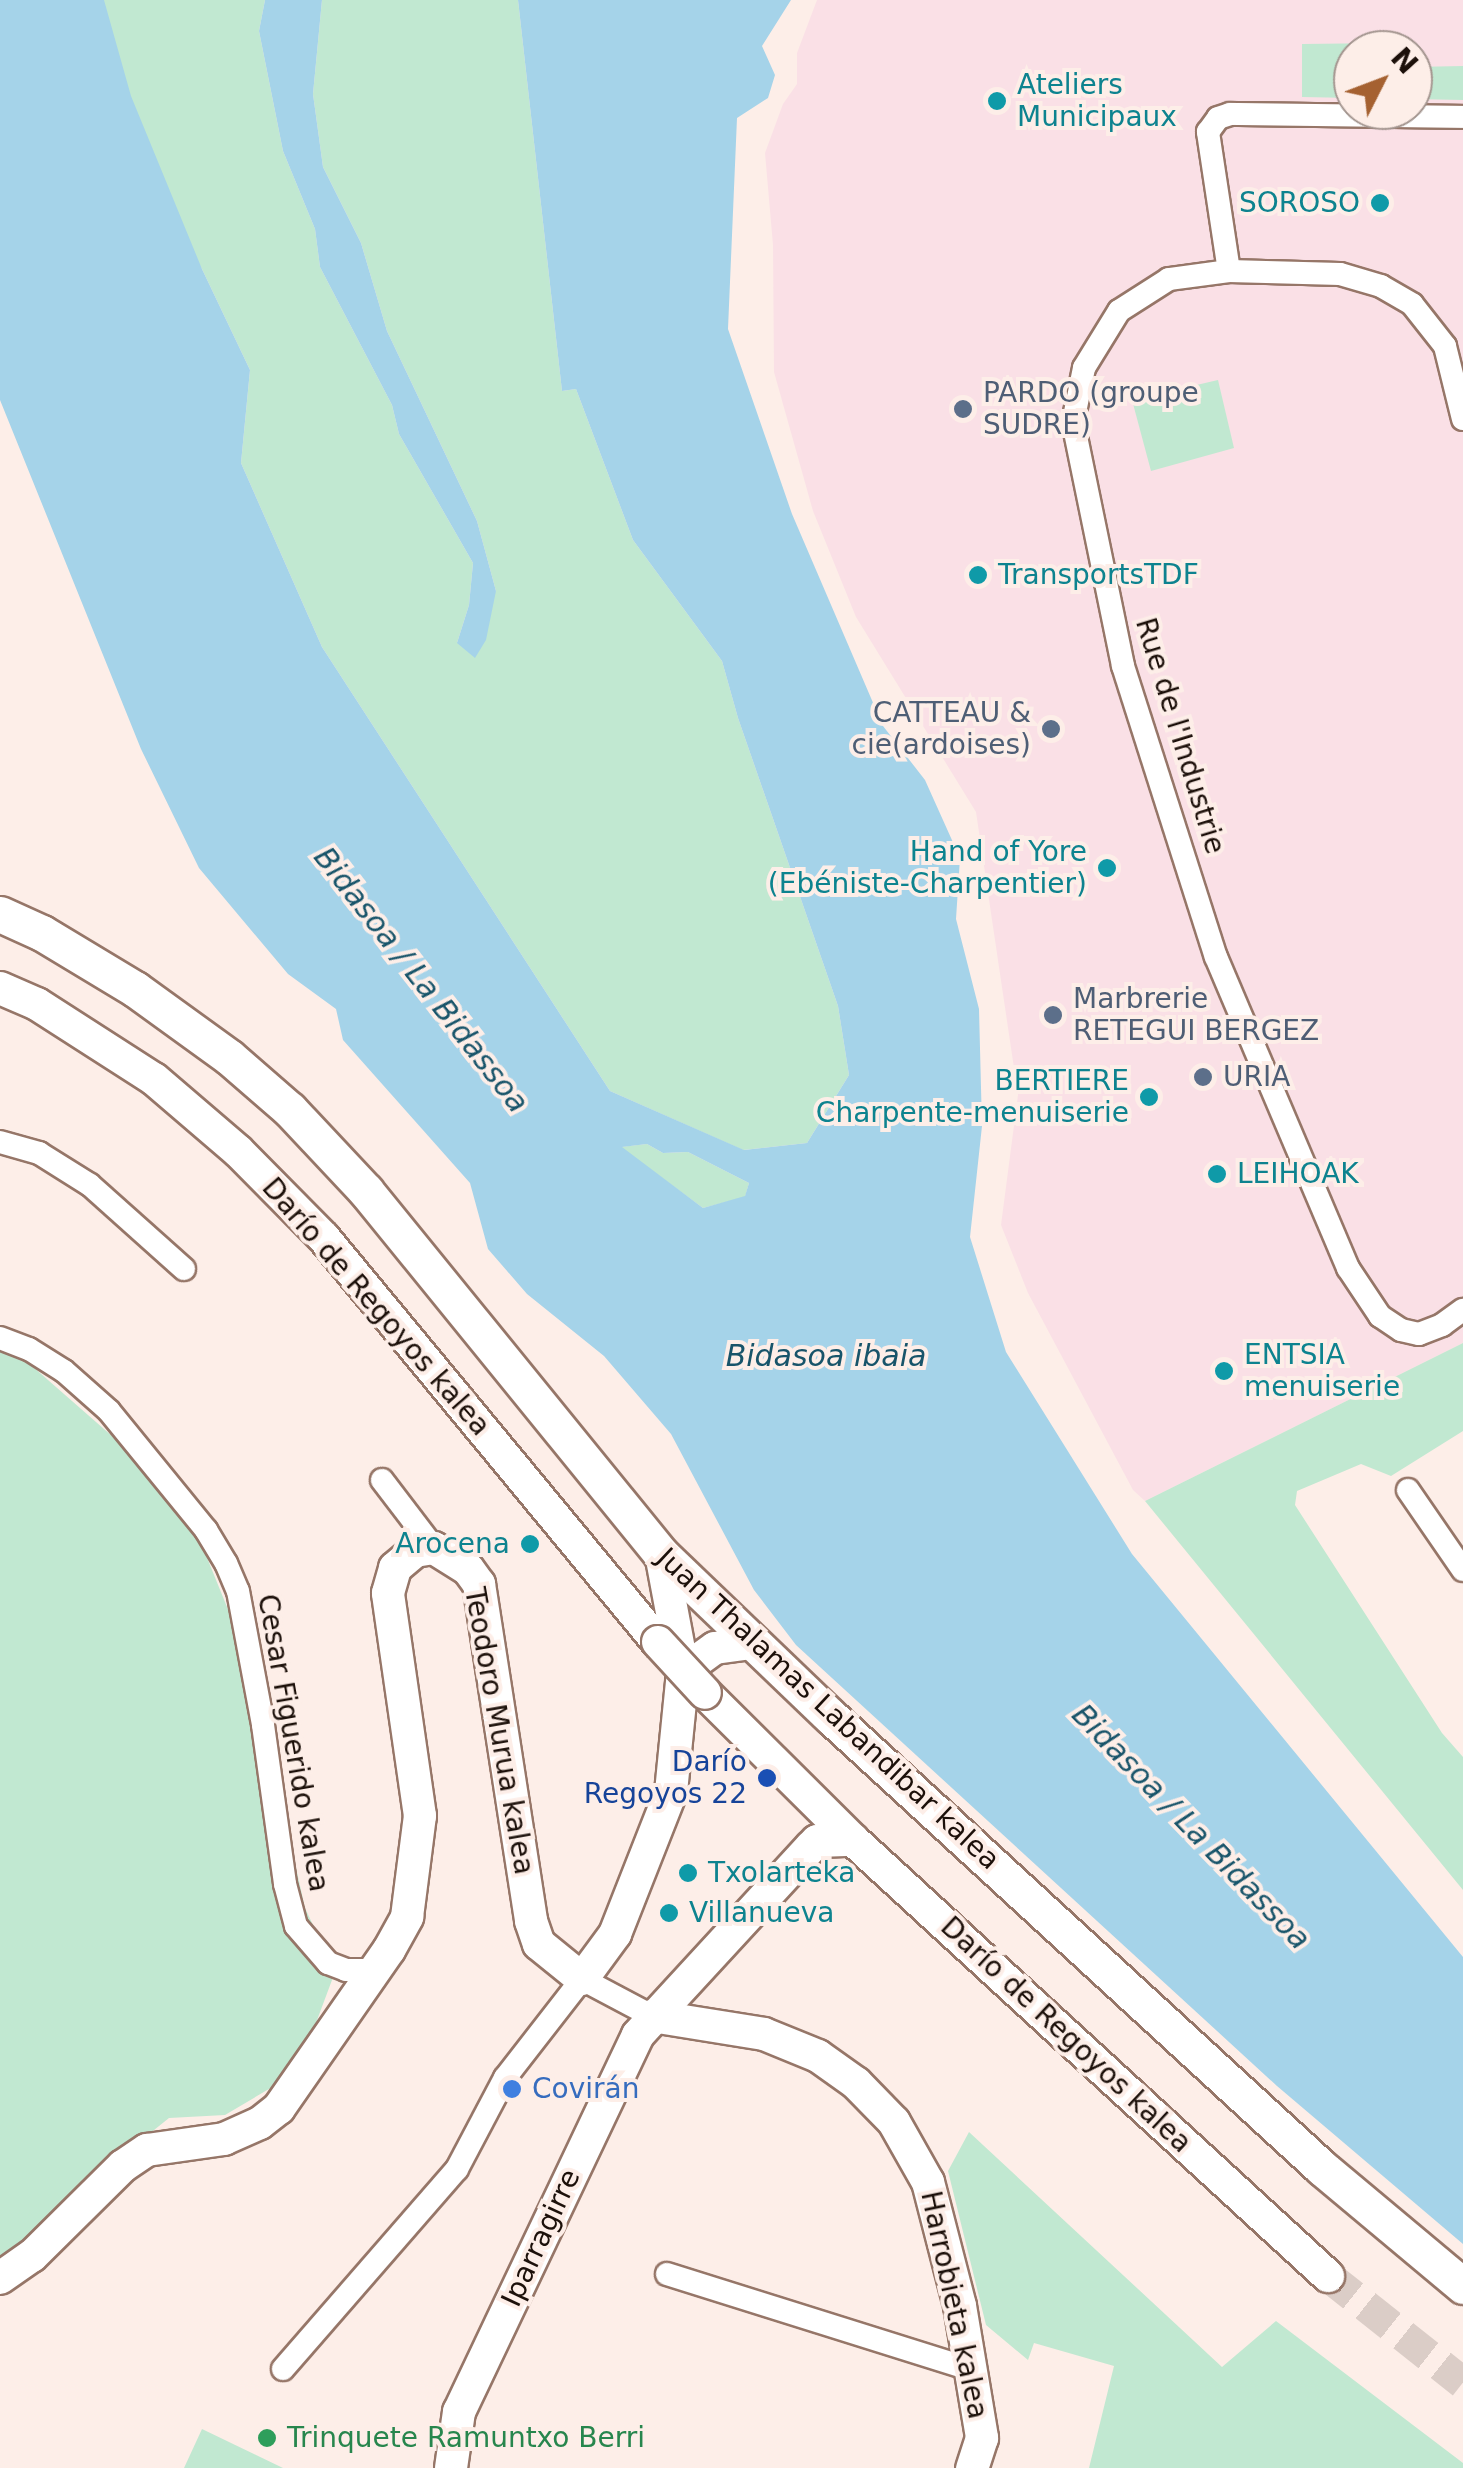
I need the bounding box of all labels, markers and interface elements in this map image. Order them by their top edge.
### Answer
north arrow [1333,30,1433,130]
text: N [1384,41,1424,81]
place label: Ateliers Municipaux [1017,68,1177,134]
marker: Ateliers Municipaux [986,90,1008,112]
place label: SOROSO [1239,186,1360,220]
marker: SOROSO [1369,192,1391,214]
place label: PARDO (groupe SUDRE) [983,376,1199,442]
marker: PARDO (groupe SUDRE) [952,398,974,420]
place label: TransportsTDF [998,558,1199,592]
marker: TransportsTDF [967,564,989,586]
street label: Rue de l'Industrie [1128,614,1232,858]
place label: CATTEAU & cie(ardoises) [851,696,1031,762]
marker: CATTEAU & cie(ardoises) [1040,718,1062,740]
place label: Hand of Yore (Ebéniste-Charpentier) [768,835,1087,901]
water label: Bidasoa / La Bidassoa [306,840,536,1120]
marker: Hand of Yore (Ebéniste-Charpentier) [1096,857,1118,879]
place label: Marbrerie RETEGUI BERGEZ [1073,982,1319,1048]
marker: Marbrerie RETEGUI BERGEZ [1042,1004,1064,1026]
place label: URIA [1223,1060,1290,1094]
place label: BERTIERE Charpente-menuiserie [816,1064,1129,1130]
marker: URIA [1192,1066,1214,1088]
marker: BERTIERE Charpente-menuiserie [1138,1086,1160,1108]
place label: LEIHOAK [1237,1157,1359,1191]
marker: LEIHOAK [1206,1163,1228,1185]
street label: Darío de Regoyos kalea [255,1171,497,1443]
water label: Bidasoa ibaia [726,1338,926,1374]
place label: ENTSIA menuiserie [1244,1338,1400,1404]
marker: ENTSIA menuiserie [1213,1360,1235,1382]
place label: Arocena [395,1527,510,1561]
marker: Arocena [519,1533,541,1555]
street label: Juan Thalamas Labandibar kalea [650,1541,1006,1877]
street label: Teodoro Murua kalea [457,1585,541,1877]
street label: Cesar Figuerido kalea [250,1592,336,1894]
water label: Bidasoa / La Bidassoa [1065,1697,1317,1957]
place label: Darío Regoyos 22 [584,1745,747,1811]
marker: Darío Regoyos 22 [756,1767,778,1789]
place label: Txolarteka [708,1856,855,1890]
marker: Txolarteka [677,1862,699,1884]
place label: Villanueva [689,1896,834,1930]
marker: Villanueva [658,1902,680,1924]
street label: Darío de Regoyos kalea [934,1910,1198,2160]
place label: Covirán [532,2072,639,2106]
marker: Covirán [501,2078,523,2100]
street label: Iparragirre [495,2164,587,2312]
street label: Harrobieta kalea [913,2188,995,2422]
place label: Trinquete Ramuntxo Berri [287,2421,645,2455]
marker: Trinquete Ramuntxo Berri [256,2427,278,2449]

